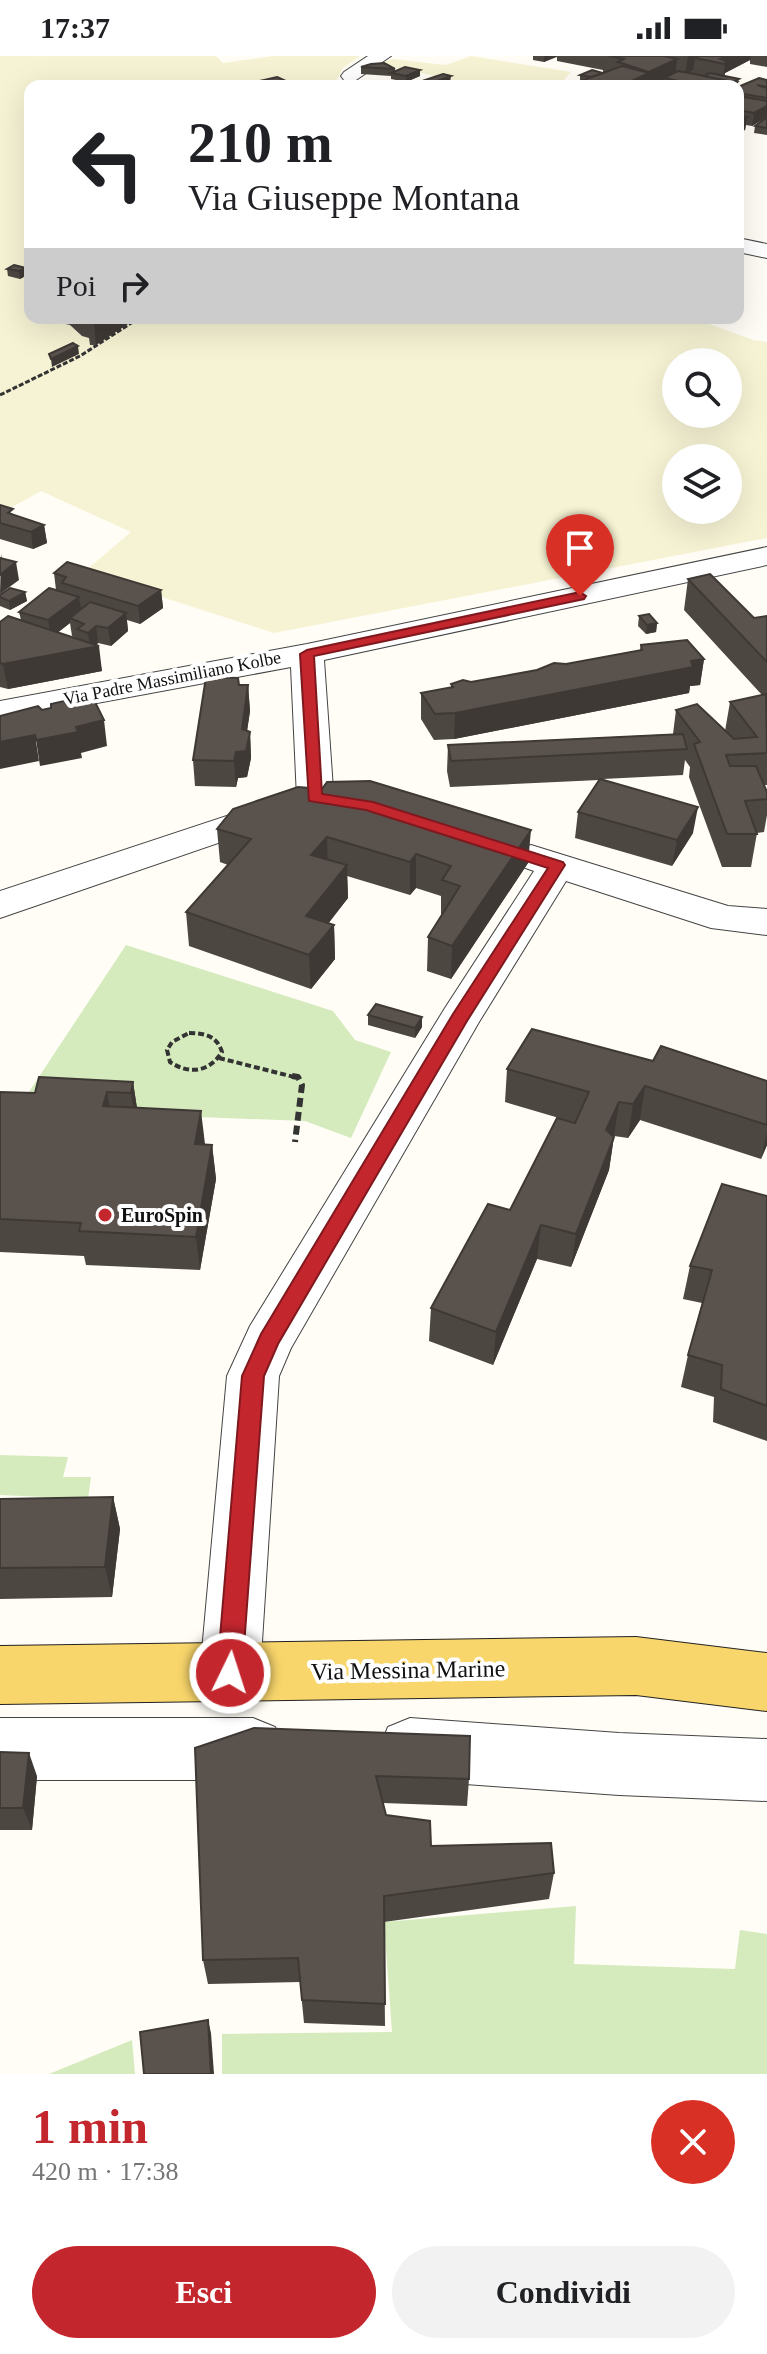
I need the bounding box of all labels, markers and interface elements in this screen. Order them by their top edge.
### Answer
text: 17:37 [40,11,110,44]
icon: left [56,112,160,216]
text: 210 m [188,112,333,174]
text: Via Giuseppe Montana [188,178,520,218]
icon: right [112,264,156,308]
text: Poi [56,269,96,302]
map controls [662,348,742,524]
button: search [662,348,742,428]
button: layers [662,444,742,524]
pin [546,514,614,596]
icon: arrive [558,526,602,570]
street label: Via Padre Massimiliano Kolbe [61,647,283,709]
place label: EuroSpin [121,1204,203,1227]
marker: EuroSpin [96,1206,114,1224]
position arrow [188,1631,272,1715]
street label: Via Messina Marine [311,1655,505,1685]
text: 1 min [32,2100,148,2153]
button: close [651,2100,735,2184]
text: 420 m · 17:38 [32,2157,179,2186]
button: Esci [32,2246,376,2338]
button: Condividi [392,2246,735,2338]

